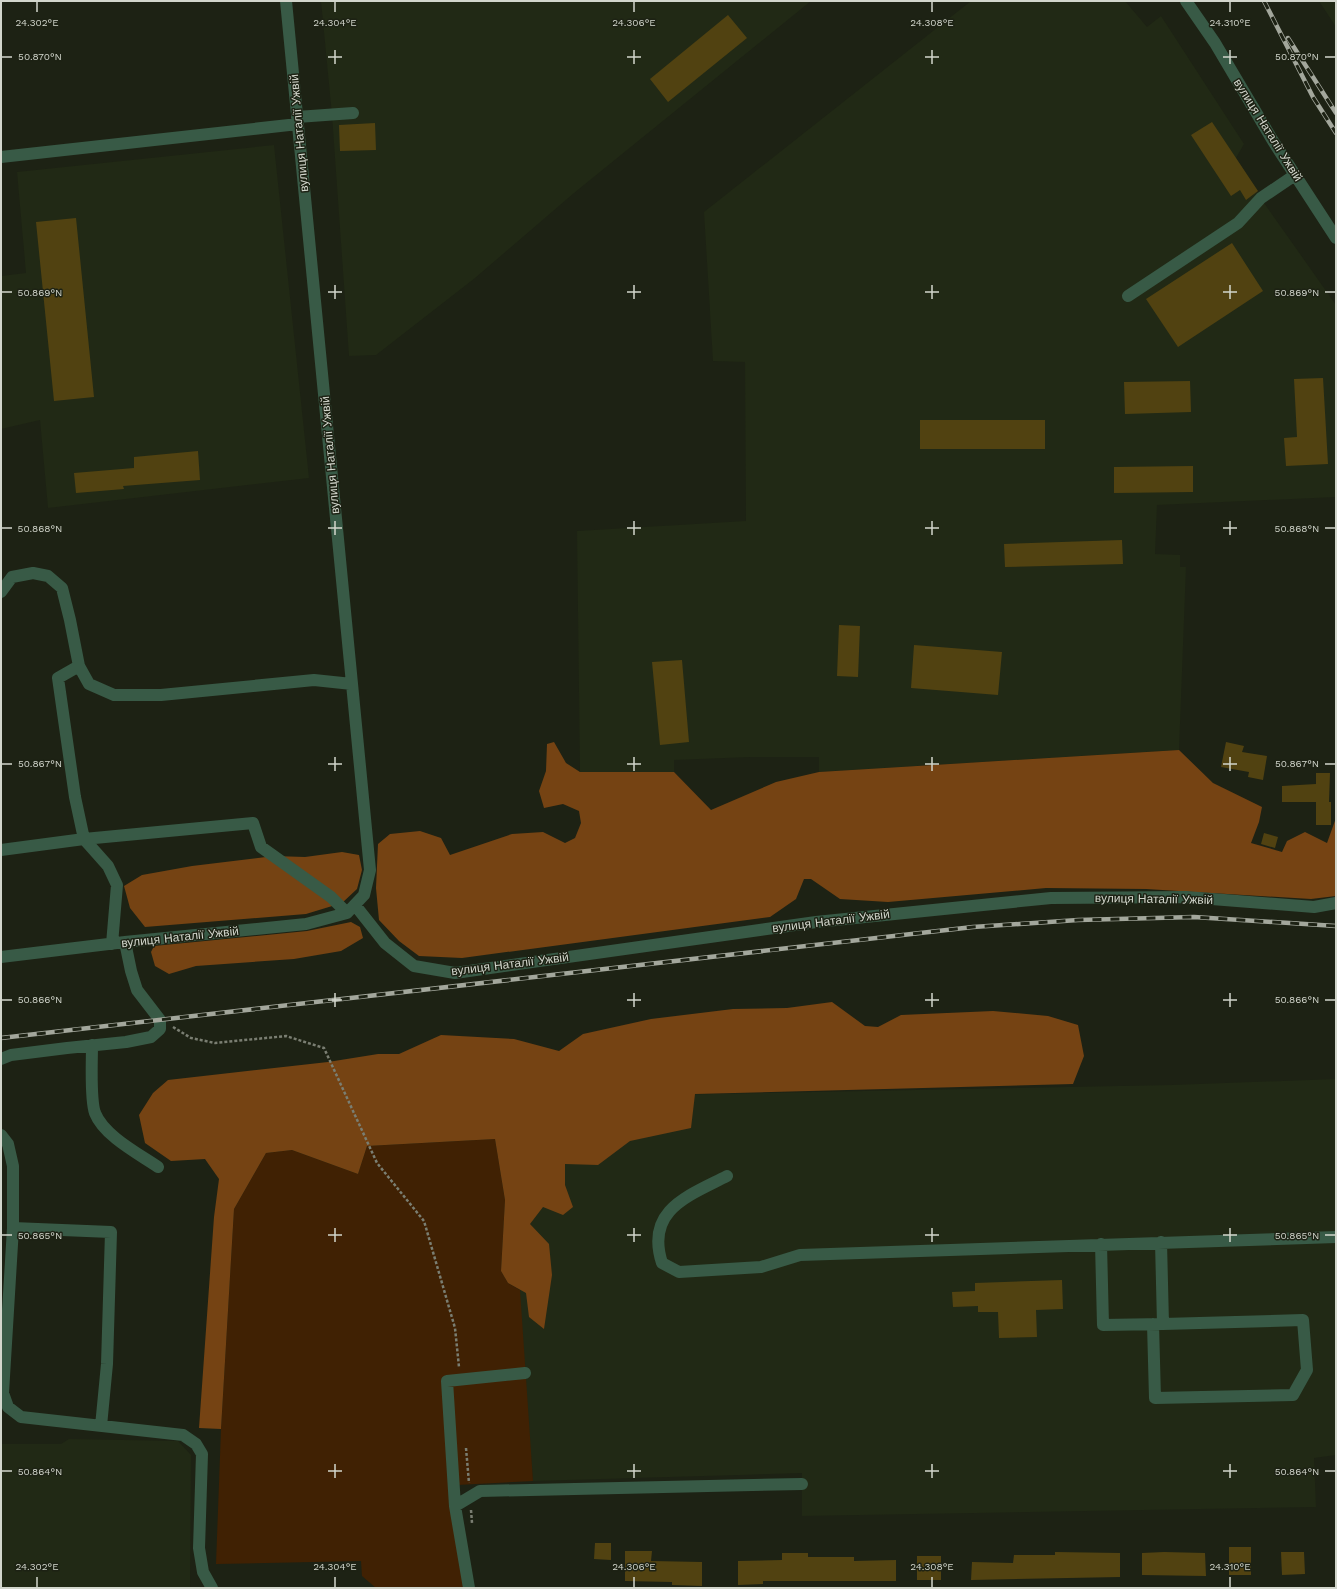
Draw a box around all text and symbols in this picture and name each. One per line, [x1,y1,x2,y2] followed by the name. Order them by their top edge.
[15,17,59,28] text: 24.302°E
[313,17,357,28] text: 24.304°E
[612,17,656,28] text: 24.306°E
[910,17,954,28] text: 24.308°E
[1209,17,1251,28] text: 24.310°E
[18,51,62,62] text: 50.870°N
[1275,51,1319,62] text: 50.870°N
[287,74,311,192] street label: вулиця Наталії Ужвій
[1231,76,1305,184] street label: вулиця Наталії Ужвій
[18,287,62,298] text: 50.869°N
[1275,287,1319,298] text: 50.869°N
[318,396,342,514] street label: вулиця Наталії Ужвій
[18,523,62,534] text: 50.868°N
[1275,523,1319,534] text: 50.868°N
[18,758,62,769] text: 50.867°N
[1275,758,1319,769] text: 50.867°N
[1095,891,1213,907] street label: вулиця Наталії Ужвій
[771,907,891,935] street label: вулиця Наталії Ужвій
[120,924,240,950] street label: вулиця Наталії Ужвій
[450,950,570,978] street label: вулиця Наталії Ужвій
[18,994,62,1005] text: 50.866°N
[1275,994,1319,1005] text: 50.866°N
[18,1230,62,1241] text: 50.865°N
[1275,1230,1319,1241] text: 50.865°N
[18,1466,62,1477] text: 50.864°N
[1275,1466,1319,1477] text: 50.864°N
[15,1561,59,1572] text: 24.302°E
[313,1561,357,1572] text: 24.304°E
[612,1561,656,1572] text: 24.306°E
[910,1561,954,1572] text: 24.308°E
[1209,1561,1251,1572] text: 24.310°E

